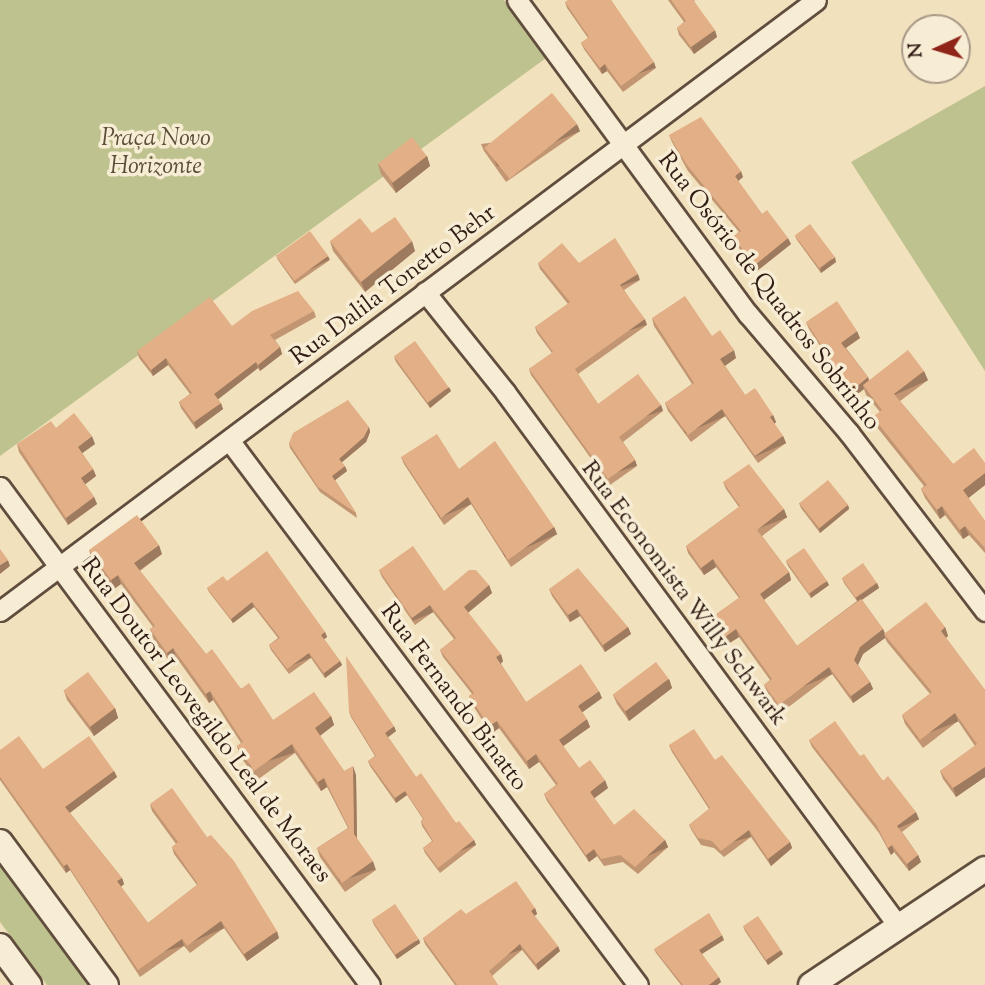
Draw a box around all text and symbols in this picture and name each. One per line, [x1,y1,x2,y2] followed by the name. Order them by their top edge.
[901,14,971,84] north arrow
[903,42,931,59] text: N
[101,126,211,182] park label: Praça Novo Horizonte
[650,147,886,437] street label: Rua Osório de Quadros Sobrinho
[286,199,502,373] street label: Rua Dalila Tonetto Behr
[574,456,792,732] street label: Rua Economista Willy Schwark
[73,553,337,889] street label: Rua Doutor Leovegildo Leal de Moraes
[373,599,533,797] street label: Rua Fernando Binatto

